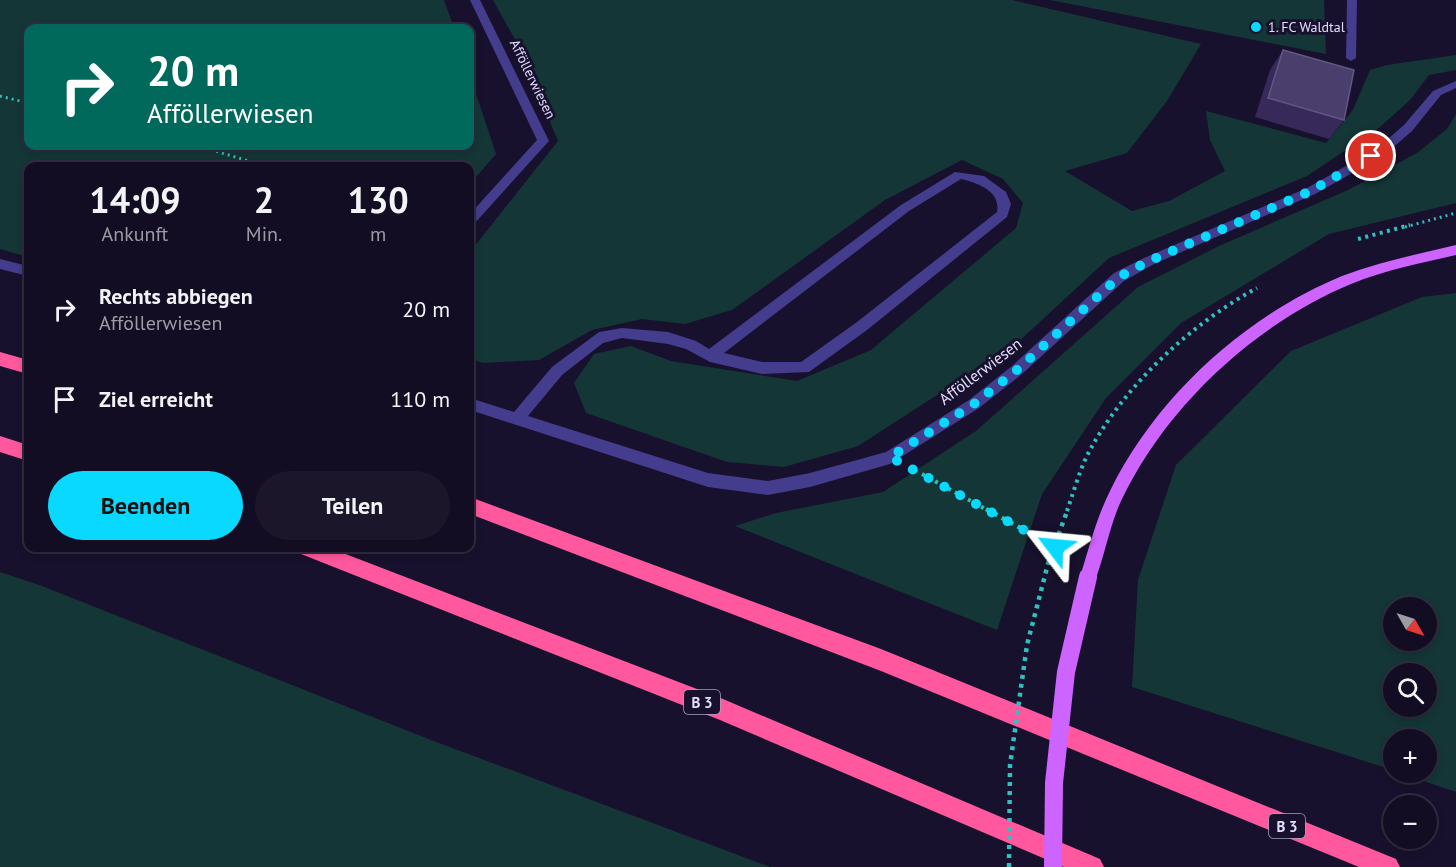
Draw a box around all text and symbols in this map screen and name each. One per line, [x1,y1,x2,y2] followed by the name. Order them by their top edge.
[1268,18,1345,36] place label: 1. FC Waldtal
[1249,20,1263,34] marker: 1. FC Waldtal
[506,36,560,122] street label: Afföllerwiesen
[147,43,239,98] text: 20 m
[48,48,126,126] icon: right
[147,96,314,130] text: Afföllerwiesen
[1345,130,1396,181] pin
[1354,139,1387,172] icon: arrive
[89,176,181,223] text: 14:09
[254,176,274,223] text: 2
[348,176,409,223] text: 130
[102,221,168,247] text: Ankunft
[246,221,282,247] text: Min.
[370,221,386,247] text: m
[99,282,253,310] text: Rechts abbiegen
[48,293,81,326] icon: right
[402,295,450,323] text: 20 m
[99,310,222,336] text: Afföllerwiesen
[935,333,1025,409] street label: Afföllerwiesen
[48,383,81,416] icon: arrive
[99,385,213,413] text: Ziel erreicht
[390,385,450,413] text: 110 m
[48,471,243,540] button: Beenden
[255,471,450,540] button: Teilen
[1023,515,1087,579] position arrow
[1383,597,1437,651] north arrow
[1383,597,1437,849] map controls
[1383,663,1437,717] button: search
[684,690,720,714] road number: B 3
[1383,729,1437,783] button: +
[1383,795,1437,849] button: −
[1269,814,1305,838] road number: B 3

